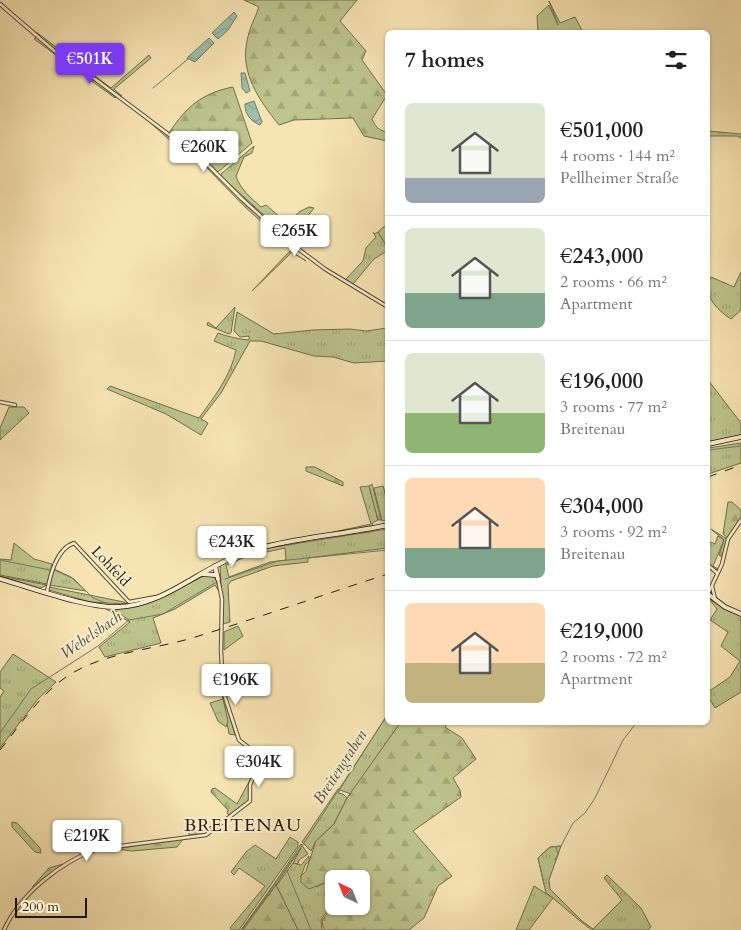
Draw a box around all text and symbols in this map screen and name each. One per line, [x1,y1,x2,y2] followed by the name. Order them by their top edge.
[55,42,125,85] pin: €501K
[405,46,484,75] text: 7 homes
[662,46,690,74] icon: filters
[66,48,114,70] text: €501K
[560,116,643,145] text: €501,000
[445,123,505,183] icon: home
[169,130,239,173] pin: €260K
[180,136,228,158] text: €260K
[560,145,675,167] text: 4 rooms · 144 m²
[560,167,679,189] text: Pellheimer Straße
[260,214,330,257] pin: €265K
[271,220,319,242] text: €265K
[560,242,643,271] text: €243,000
[445,248,505,308] icon: home
[560,271,667,293] text: 2 rooms · 66 m²
[560,293,633,315] text: Apartment
[560,367,643,396] text: €196,000
[445,373,505,433] icon: home
[560,396,667,418] text: 3 rooms · 77 m²
[560,418,626,440] text: Breitenau
[560,492,643,521] text: €304,000
[445,498,505,558] icon: home
[560,521,667,543] text: 3 rooms · 92 m²
[197,526,267,568] pin: €243K
[208,531,256,553] text: €243K
[87,541,135,591] street label: Lohfeld
[560,543,626,565] text: Breitenau
[56,606,126,664] water label: Webelsbach
[560,617,643,646] text: €219,000
[445,623,505,683] icon: home
[560,646,667,668] text: 2 rooms · 72 m²
[201,664,271,706] pin: €196K
[560,668,633,690] text: Apartment
[212,669,260,691] text: €196K
[308,726,372,808] water label: Breitengraben
[224,746,294,788] pin: €304K
[235,751,283,773] text: €304K
[184,813,302,838] district label: BREITENAU
[52,820,122,862] pin: €219K
[63,825,111,847] text: €219K
[325,870,370,915] north arrow
[325,870,370,915] map controls
[15,895,88,918] scale bar
[22,897,59,916] text: 200 m

